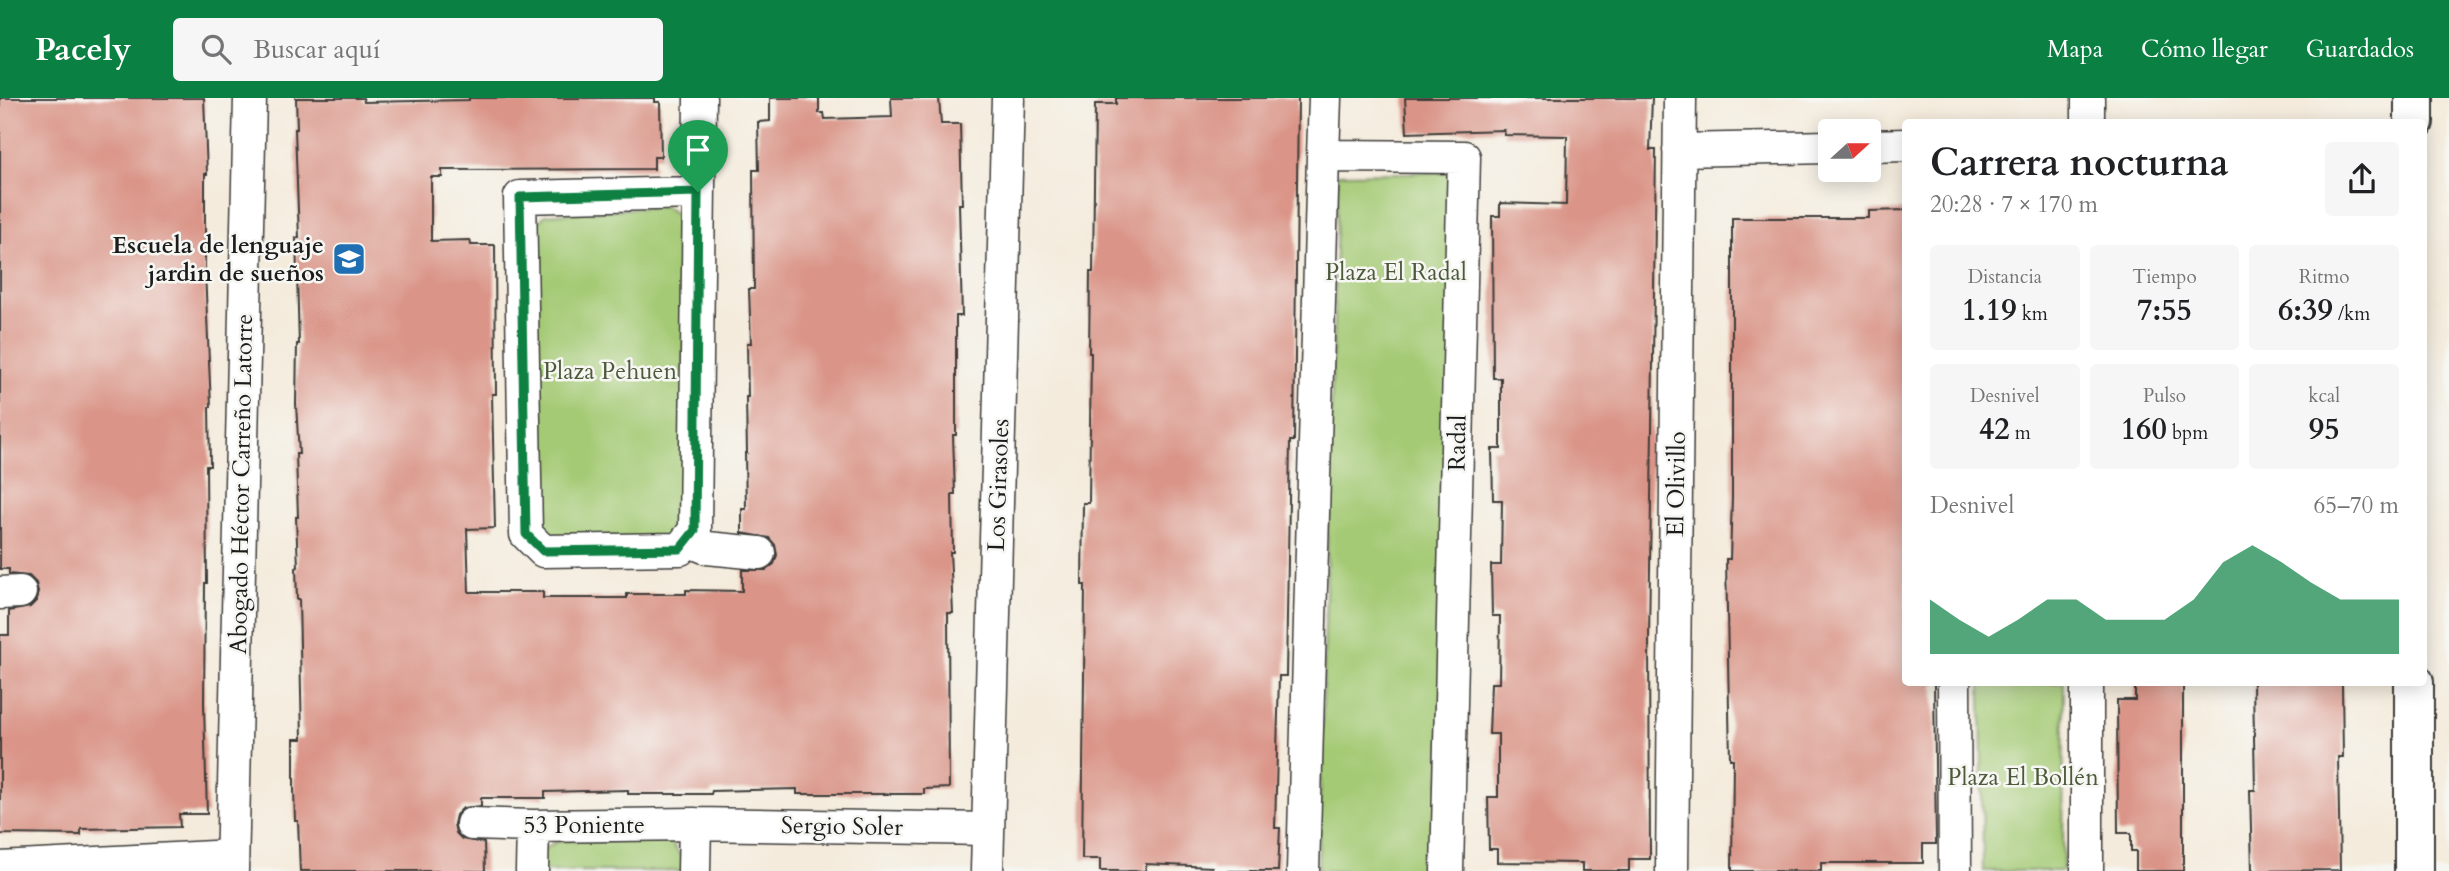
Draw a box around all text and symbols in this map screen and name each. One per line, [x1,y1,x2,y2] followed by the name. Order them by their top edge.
[173,18,663,81] search box
[35,27,131,72] text: Pacely
[197,30,235,68] icon: search
[253,32,380,67] text: Buscar aquí
[2047,33,2103,66] text: Mapa
[2141,33,2268,66] text: Cómo llegar
[2306,33,2414,66] text: Guardados
[1818,119,1881,182] north arrow
[1818,119,1881,182] map controls
[668,120,728,192] pin
[679,131,717,169] icon: arrive
[1930,137,2229,189] text: Carrera nocturna
[2325,142,2399,216] button: share
[1930,189,2098,220] text: 20:28 · 7 × 170 m
[112,229,324,290] place label: Escuela de lenguaje jardin de sueños
[330,240,368,278] school or university icon: Escuela de lenguaje jardin de sueños
[1325,256,1467,289] park label: Plaza El Radal
[1968,264,2042,290] text: Distancia
[2132,264,2197,290] text: Tiempo
[2299,264,2350,290] text: Ritmo
[1962,290,2017,331] text: 1.19
[2137,290,2192,331] text: 7:55
[2278,290,2333,331] text: 6:39
[2017,301,2048,327] text: km
[2333,301,2370,327] text: /km
[222,313,261,655] street label: Abogado Héctor Carreño Latorre
[543,355,677,388] park label: Plaza Pehuen
[1970,383,2040,409] text: Desnivel
[2143,383,2186,409] text: Pulso
[2308,383,2340,409] text: kcal
[1979,409,2010,450] text: 42
[2121,409,2167,450] text: 160
[2309,409,2340,450] text: 95
[1441,415,1474,471] street label: Radal
[980,418,1017,552] street label: Los Girasoles
[2010,420,2031,446] text: m
[2167,420,2208,446] text: bpm
[1659,431,1694,537] street label: El Olivillo
[1930,490,2014,521] text: Desnivel
[2314,490,2399,521] text: 65–70 m
[1947,761,2099,794] park label: Plaza El Bollén
[523,809,645,842] street label: 53 Poniente
[781,809,904,844] street label: Sergio Soler

